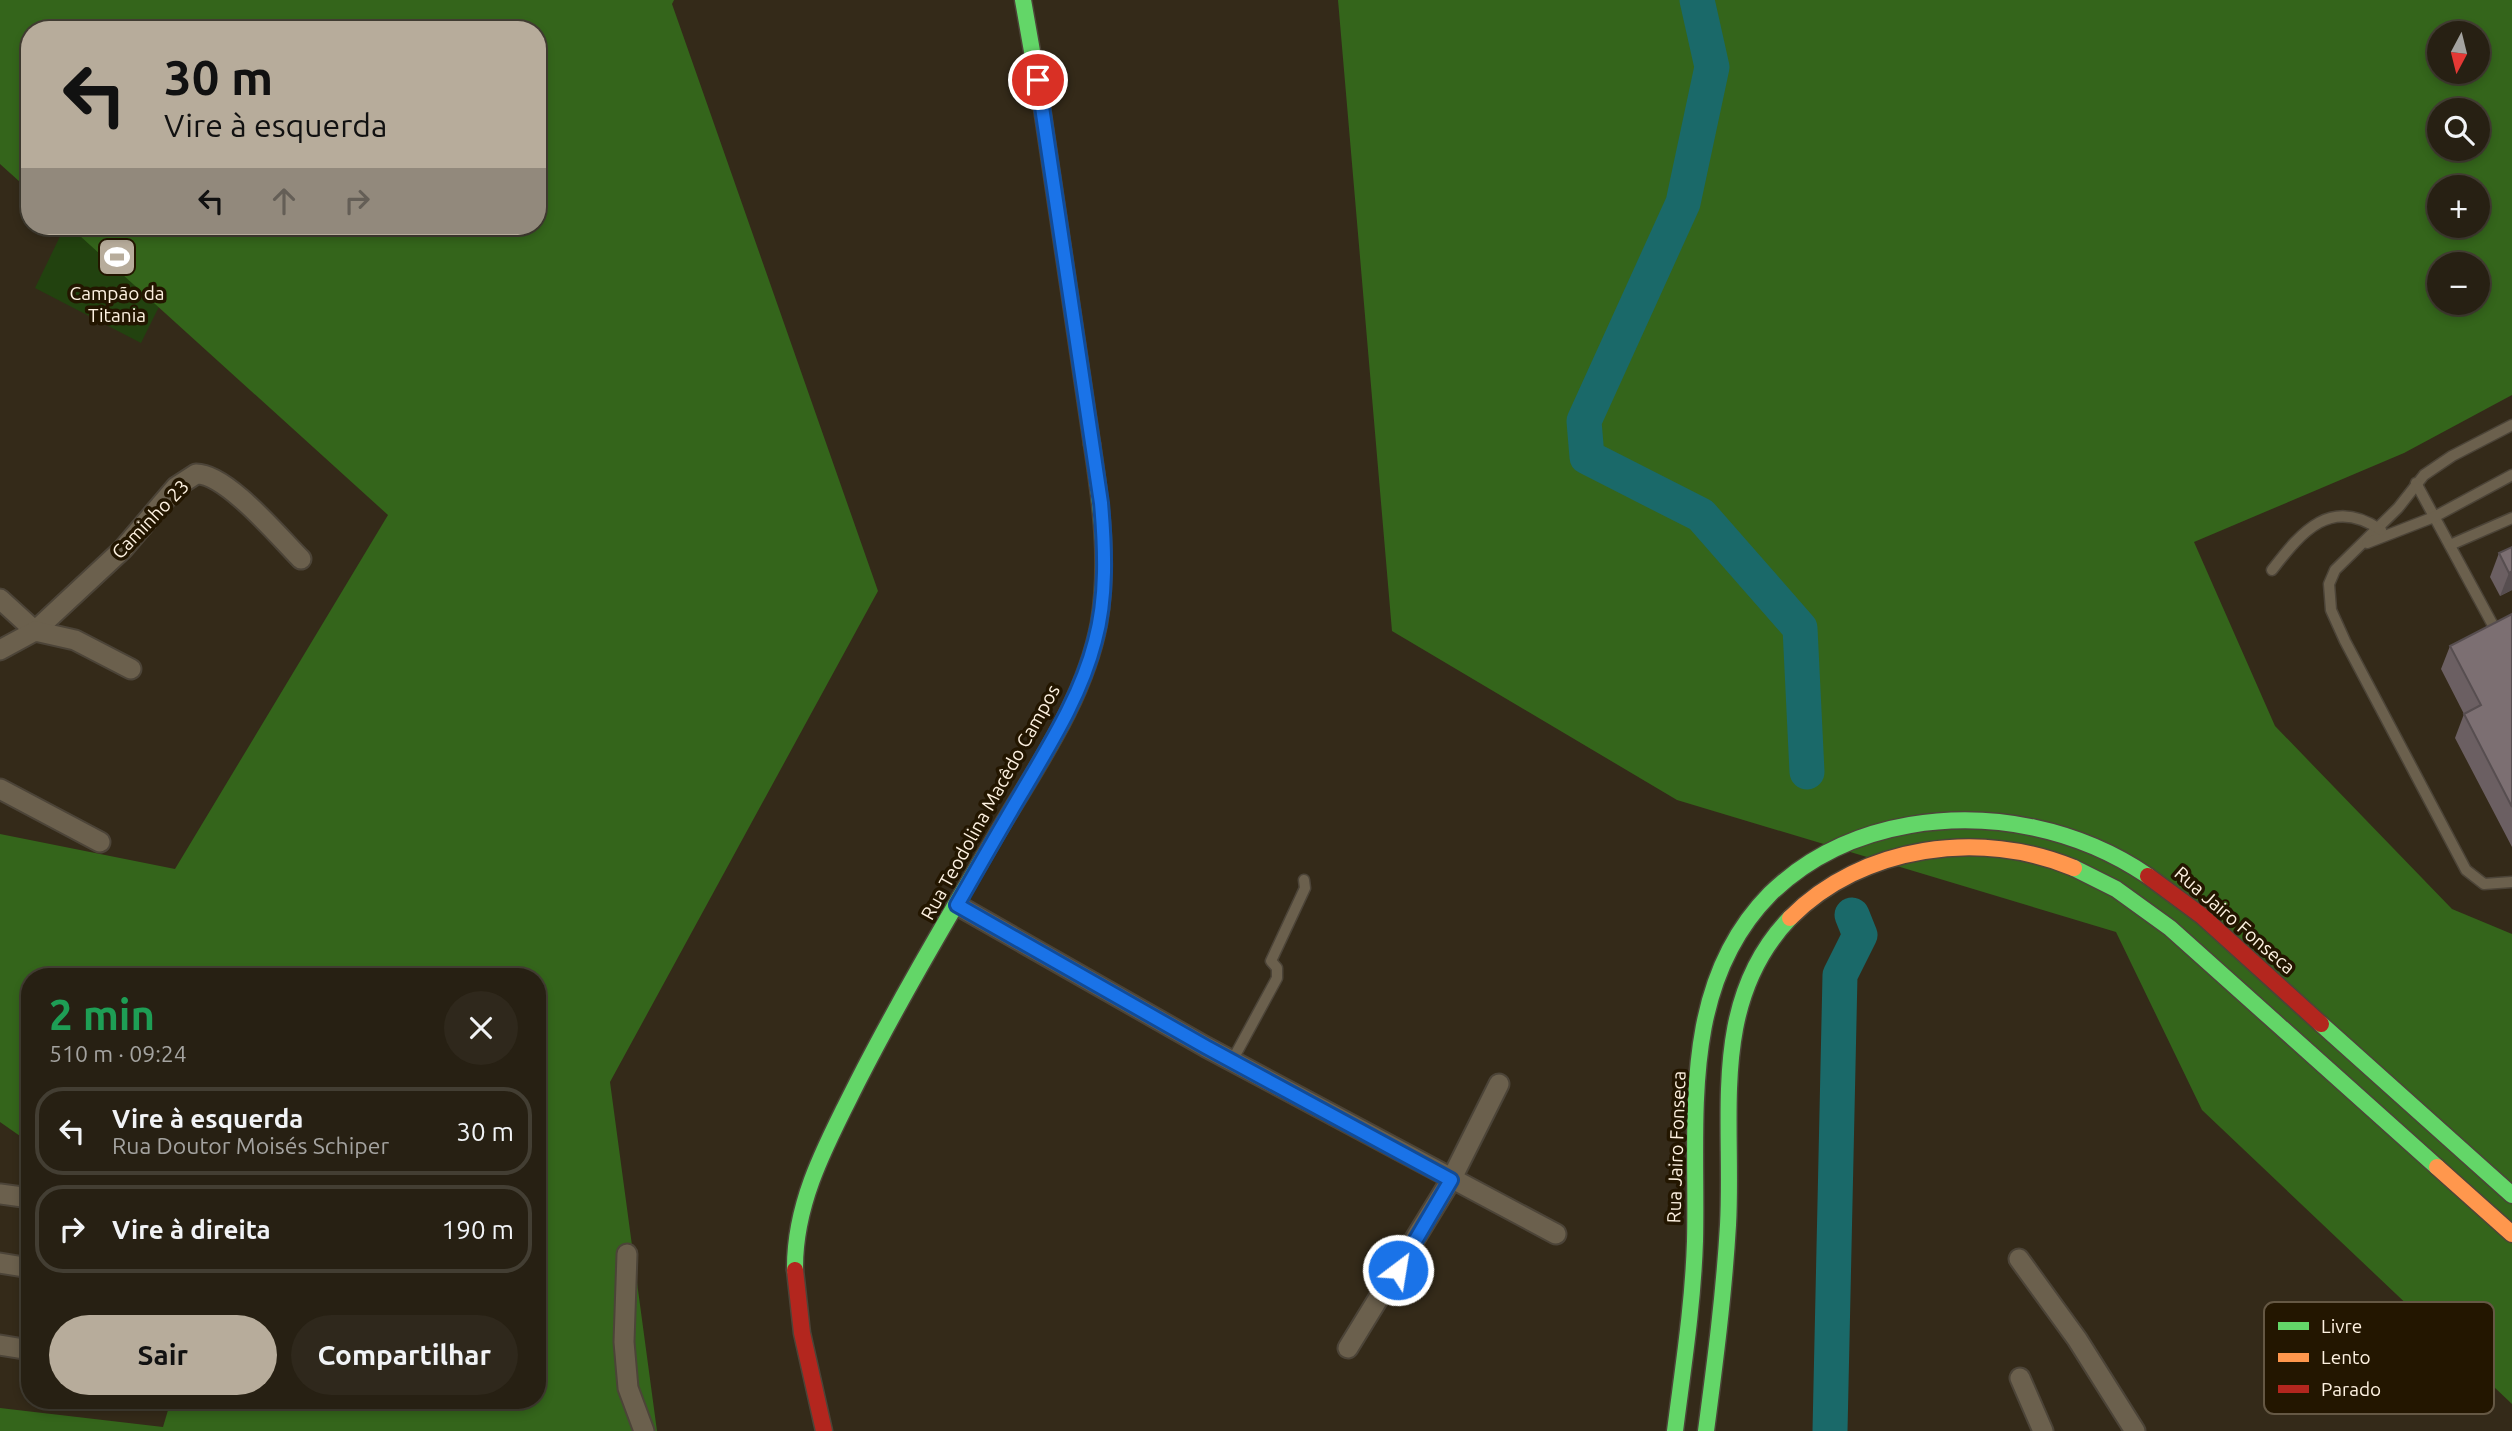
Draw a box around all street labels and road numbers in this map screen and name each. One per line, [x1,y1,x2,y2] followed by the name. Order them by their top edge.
[107,475,193,563] street label: Caminho 23
[916,681,1064,923] street label: Rua Teodolina Macêdo Campos
[2170,862,2300,978] street label: Rua Jairo Fonseca
[1662,1070,1690,1224] street label: Rua Jairo Fonseca

